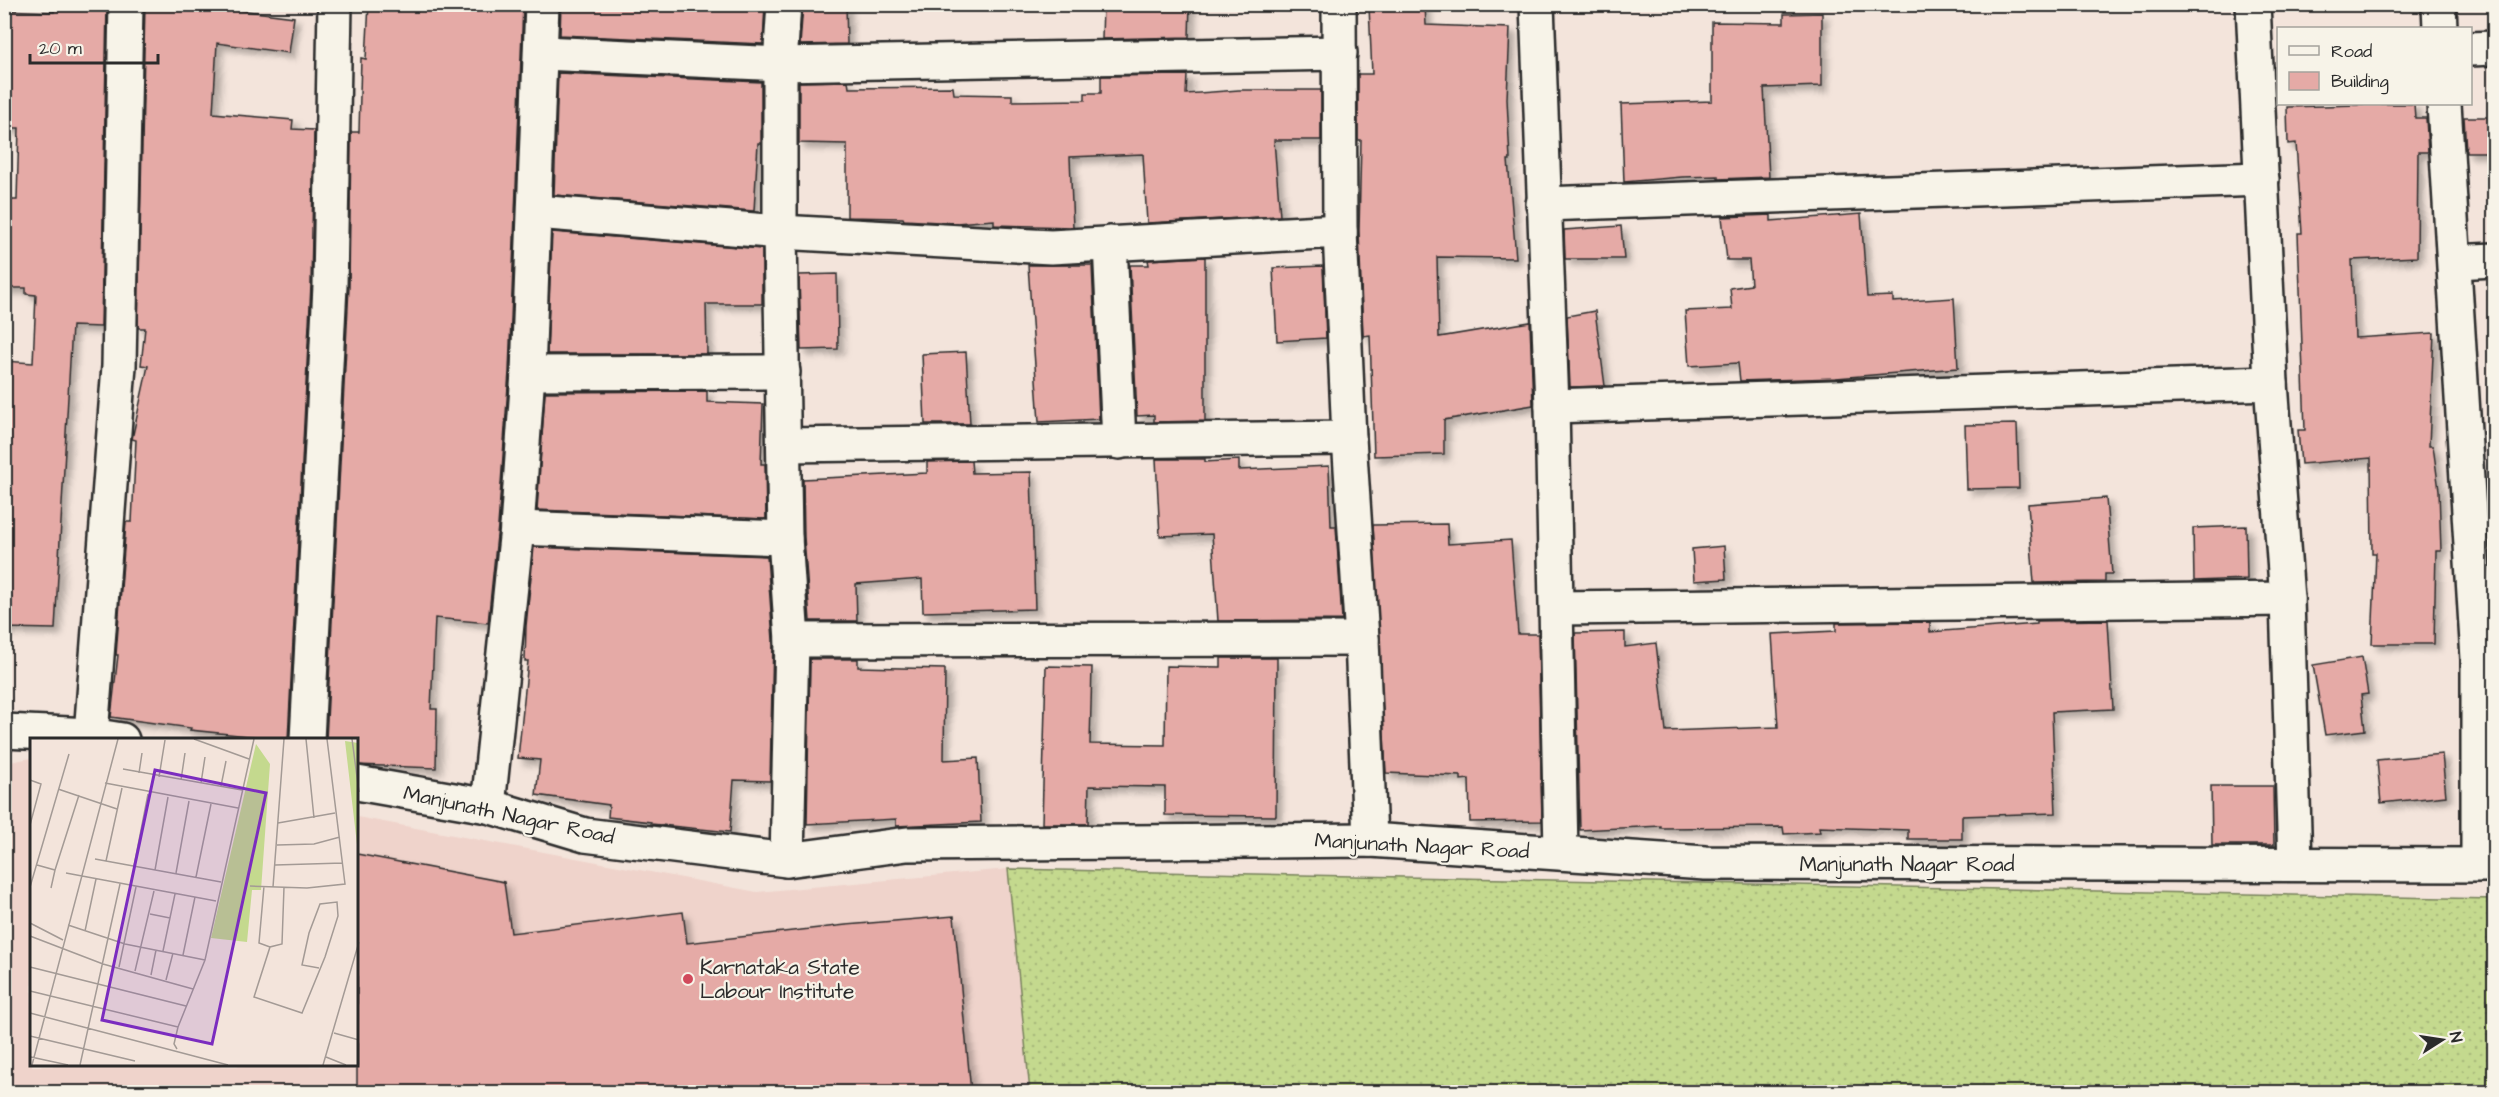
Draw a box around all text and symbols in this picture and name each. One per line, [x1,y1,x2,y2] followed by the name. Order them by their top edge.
[30,27,158,65] scale bar
[2277,27,2472,105] legend
[39,36,82,61] text: 20 m
[2331,39,2372,64] text: Road
[2331,69,2389,95] text: Building
[30,738,358,1067] inset map
[400,778,617,854] street label: Manjunath Nagar Road
[1314,826,1530,868] street label: Manjunath Nagar Road
[1799,850,2015,881] street label: Manjunath Nagar Road
[700,953,860,1006] place label: Karnataka State Labour Institute
[681,972,695,986] marker: Karnataka State Labour Institute
[2412,1010,2472,1070] north arrow
[2444,1030,2467,1044] text: N

